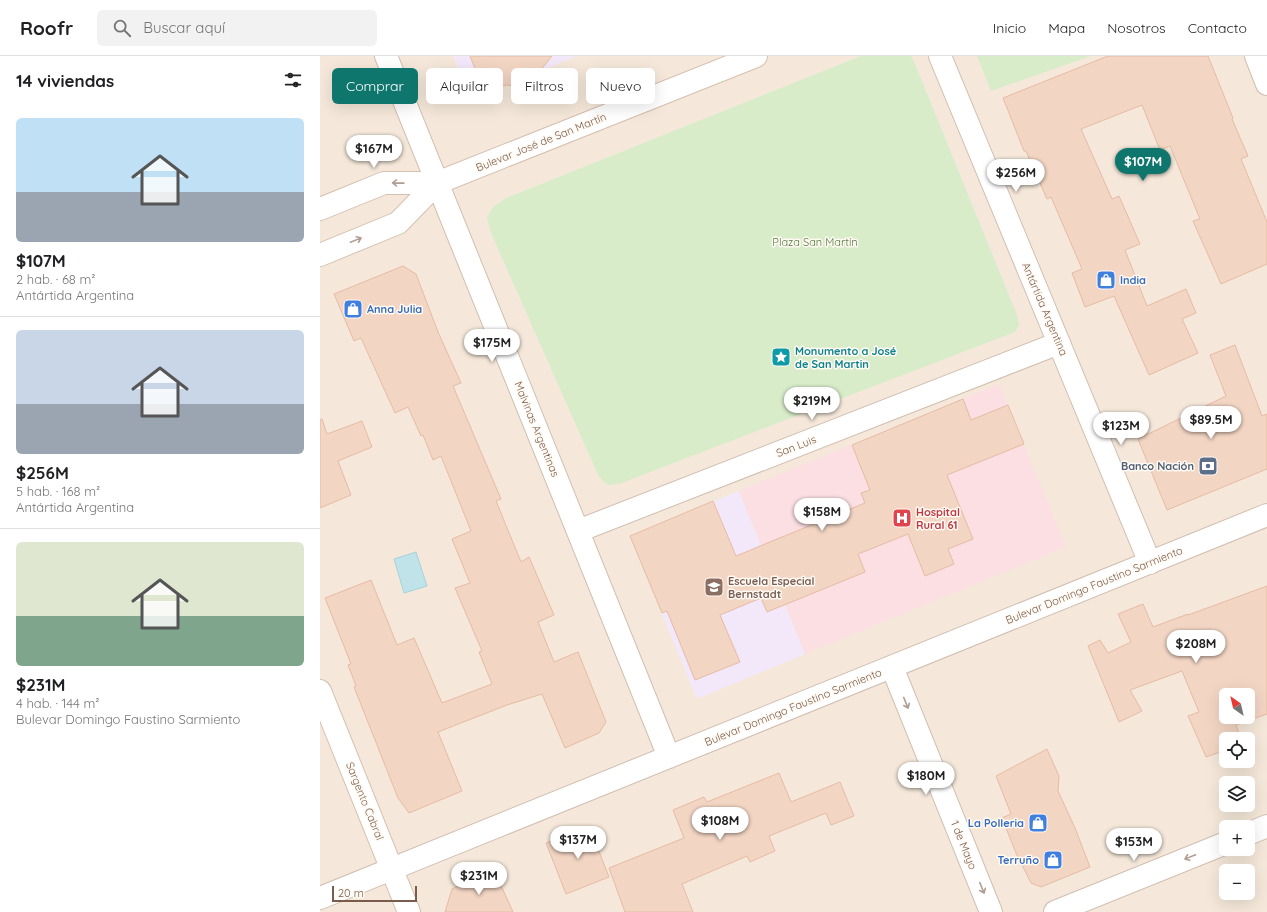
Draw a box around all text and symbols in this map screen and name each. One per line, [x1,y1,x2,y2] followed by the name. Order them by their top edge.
[97,10,377,46] search box
[20,16,73,40] text: Roofr
[111,17,133,39] icon: search
[143,18,225,37] text: Buscar aquí
[993,19,1026,37] text: Inicio
[1048,19,1085,37] text: Mapa
[1107,19,1166,37] text: Nosotros
[1188,19,1247,37] text: Contacto
[332,68,418,104] chip: Comprar
[426,68,503,104] chip: Alquilar
[511,68,578,104] chip: Filtros
[586,68,655,104] chip: Nuevo
[282,69,304,91] icon: filters
[16,70,114,91] text: 14 viviendas
[474,109,608,175] street label: Bulevar José de San Martín
[346,135,402,169] pin: $167M
[355,140,393,156] text: $167M
[124,144,196,216] icon: home
[1115,148,1171,182] pin: $107M
[1124,153,1162,169] text: $107M
[988,159,1044,193] pin: $256M
[996,164,1036,180] text: $256M
[392,179,405,187] one-way arrow
[772,235,858,249] park label: Plaza San Martín
[350,236,362,243] one-way arrow
[16,250,66,271] text: $107M
[1019,260,1071,358] street label: Antártida Argentina
[1095,269,1117,291] shop icon: India
[16,271,95,287] text: 2 hab. · 68 m²
[1120,273,1146,287] place label: India
[16,287,134,303] text: Antártida Argentina
[342,298,364,320] shop icon: Anna Julia
[367,302,422,316] place label: Anna Julia
[464,329,520,363] pin: $175M
[473,334,511,350] text: $175M
[795,344,897,371] place label: Monumento a José de San Martin
[770,346,792,368] place icon: Monumento a José de San Martin
[124,356,196,428] icon: home
[511,379,563,479] street label: Malvinas Argentinas
[784,387,840,421] pin: $219M
[793,392,831,408] text: $219M
[1178,406,1244,440] pin: $89.5M
[1189,411,1233,427] text: $89.5M
[1093,412,1149,446] pin: $123M
[1102,417,1140,433] text: $123M
[774,432,818,460] street label: San Luis
[1197,455,1219,477] bank icon: Banco Nación
[1121,459,1194,473] place label: Banco Nación
[16,462,69,483] text: $256M
[16,483,100,499] text: 5 hab. · 168 m²
[794,498,850,532] pin: $158M
[16,499,134,515] text: Antártida Argentina
[803,503,841,519] text: $158M
[916,505,960,532] place label: Hospital Rural 61
[891,507,913,529] hospital icon: Hospital Rural 61
[1003,543,1185,627] street label: Bulevar Domingo Faustino Sarmiento
[124,568,196,640] icon: home
[728,574,814,601] place label: Escuela Especial Bernstadt
[703,576,725,598] school or university icon: Escuela Especial Bernstadt
[1168,630,1224,664] pin: $208M
[1176,635,1216,651] text: $208M
[702,665,884,749] street label: Bulevar Domingo Faustino Sarmiento
[16,674,66,695] text: $231M
[1219,688,1255,724] north arrow
[1219,688,1255,900] map controls
[16,695,99,711] text: 4 hab. · 144 m²
[903,697,911,709] one-way arrow
[16,711,240,727] text: Bulevar Domingo Faustino Sarmiento
[1219,732,1255,768] button: locate
[343,760,387,842] street label: Sargento Cabral
[898,762,954,796] pin: $180M
[907,767,945,783] text: $180M
[1219,776,1255,812] button: layers
[692,807,748,841] pin: $108M
[701,812,739,828] text: $108M
[1027,812,1049,834] shop icon: La Polleria
[968,816,1024,830] place label: La Polleria
[948,818,980,872] street label: 1 de Mayo
[1219,820,1255,856] button: +
[550,826,606,860] pin: $137M
[1106,828,1162,862] pin: $153M
[559,831,597,847] text: $137M
[1115,833,1153,849] text: $153M
[1042,849,1064,871] shop icon: Terruño
[998,853,1039,867] place label: Terruño
[1184,854,1196,862] one-way arrow
[451,862,507,896] pin: $231M
[1219,864,1255,900] button: −
[460,867,498,883] text: $231M
[978,882,986,894] one-way arrow
[332,884,417,903] scale bar
[338,886,364,900] text: 20 m

